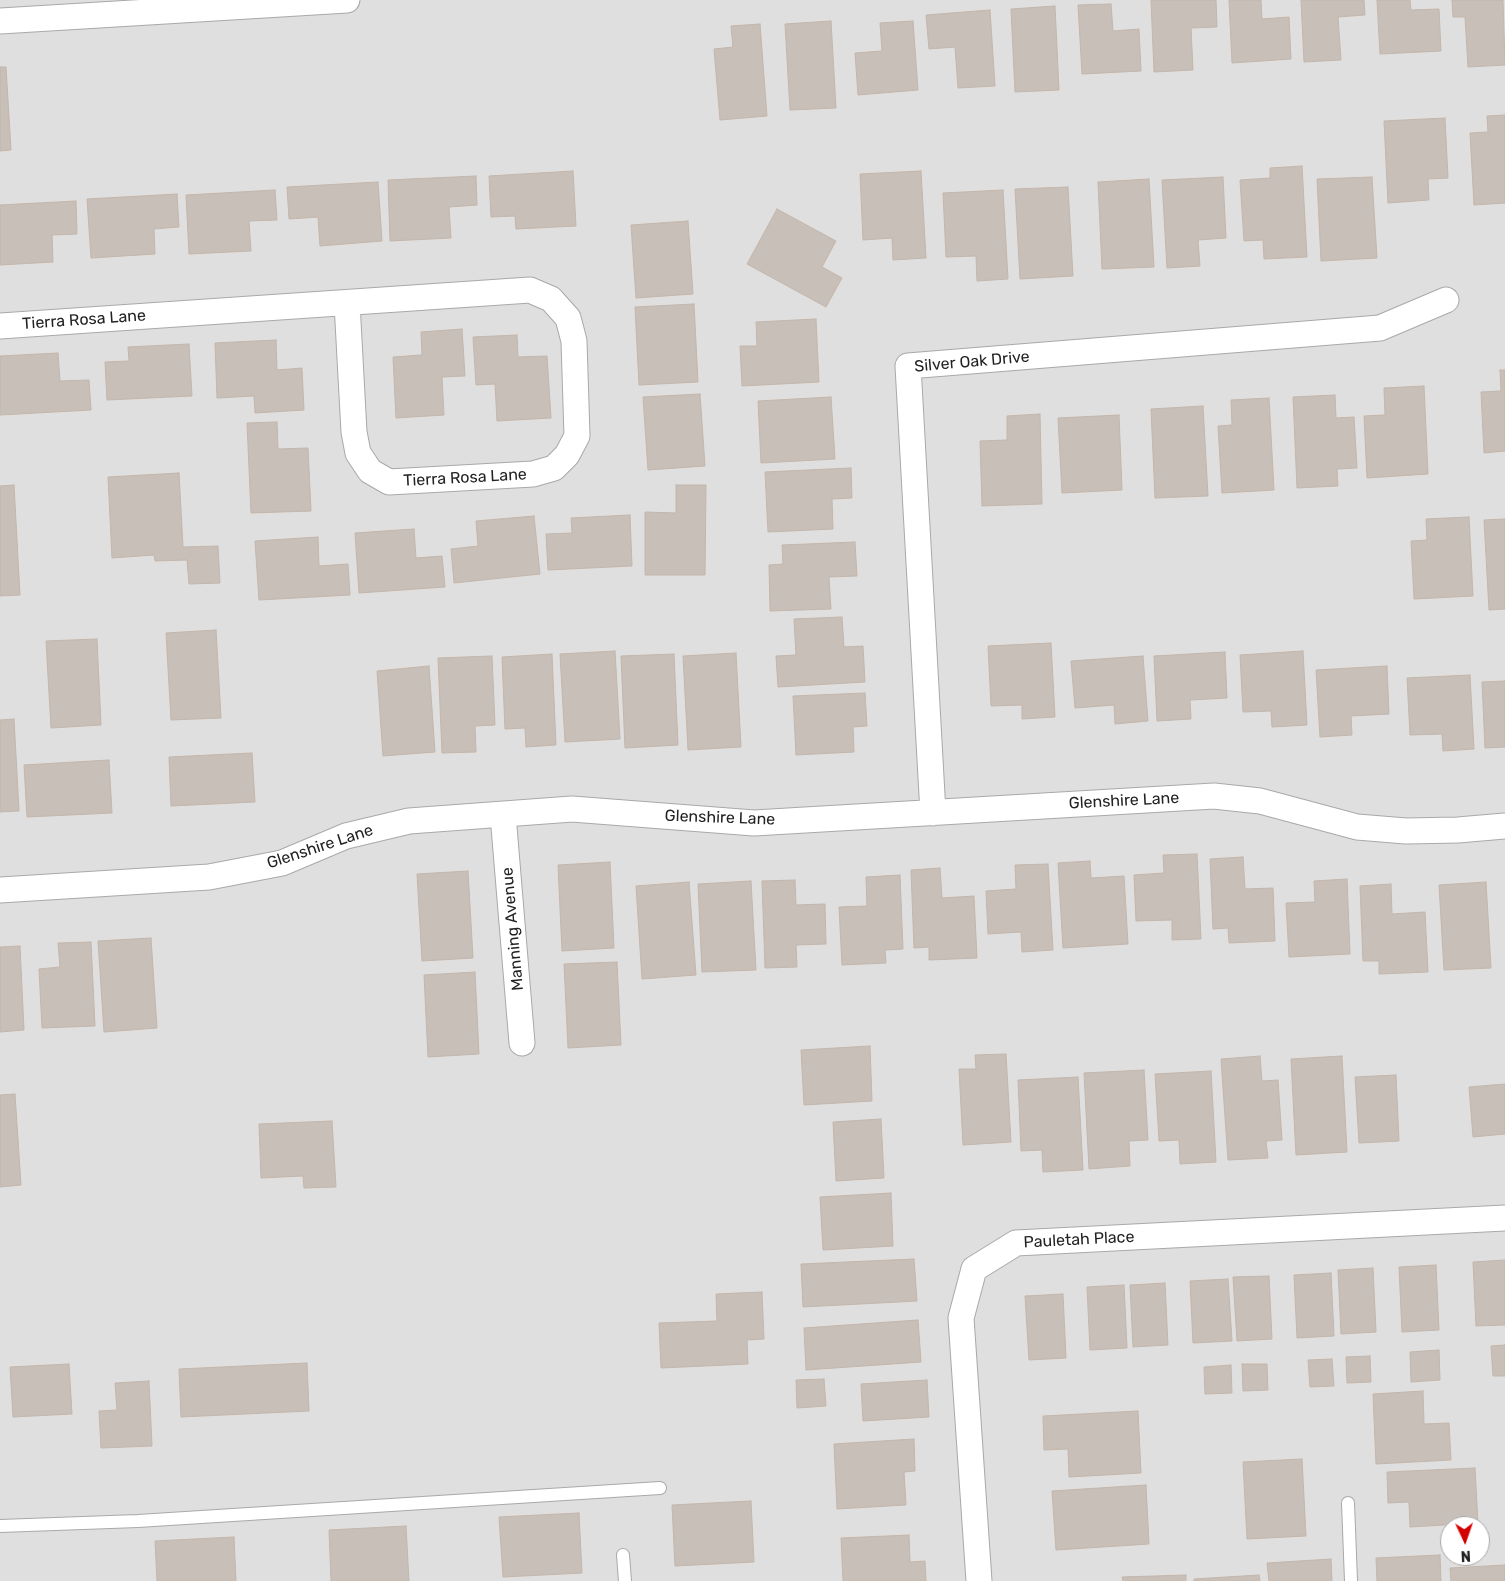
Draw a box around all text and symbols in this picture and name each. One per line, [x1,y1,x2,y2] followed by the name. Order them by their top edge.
[22,306,146,334] street label: Tierra Rosa Lane
[914,347,1030,377] street label: Silver Oak Drive
[403,465,527,491] street label: Tierra Rosa Lane
[1068,789,1180,813] street label: Glenshire Lane
[664,806,776,830] street label: Glenshire Lane
[264,821,376,873] street label: Glenshire Lane
[498,866,528,992] street label: Manning Avenue
[1023,1228,1135,1252] street label: Pauletah Place
[1440,1516,1490,1566] north arrow
[1460,1547,1471,1564] text: N

